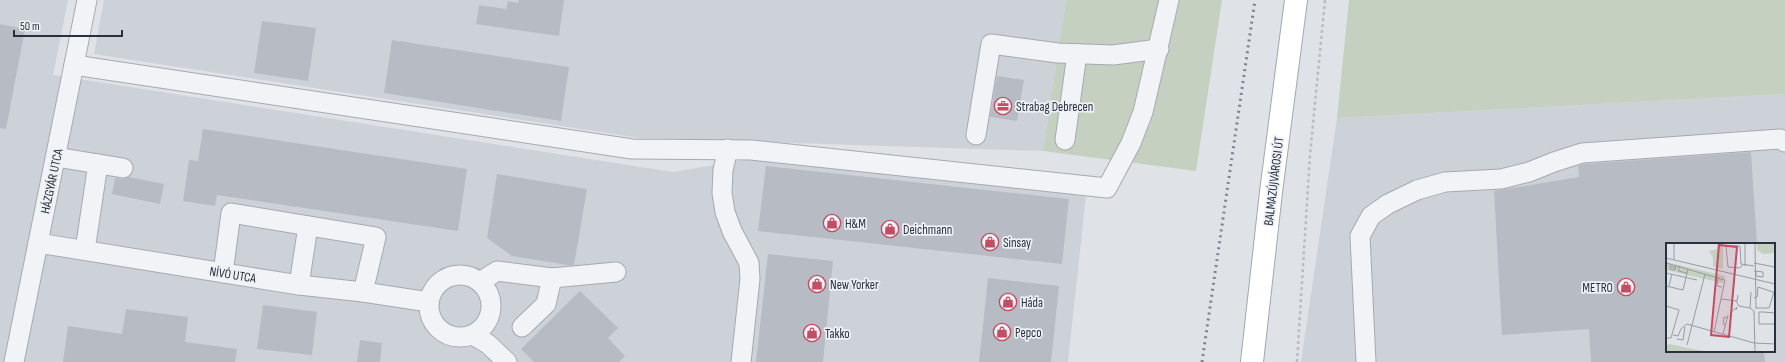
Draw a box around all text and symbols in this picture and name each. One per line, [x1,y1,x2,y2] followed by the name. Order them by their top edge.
[14,12,122,38] scale bar
[20,19,40,34] text: 50 m
[993,96,1013,116] office icon: Strabag Debrecen
[1016,99,1093,115] place label: Strabag Debrecen
[1261,136,1287,226] street label: BALMAZÚJVÁROSI ÚT
[37,147,67,215] street label: HÁZGYÁR UTCA
[822,213,842,233] shop icon: H&M
[845,216,866,232] place label: H&M
[880,219,900,239] shop icon: Deichmann
[903,222,952,238] place label: Deichmann
[980,232,1000,252] shop icon: Sinsay
[1003,235,1031,251] place label: Sinsay
[1666,243,1775,352] inset map
[208,263,258,287] street label: NÍVÓ UTCA
[807,274,827,294] shop icon: New Yorker
[830,277,879,293] place label: New Yorker
[1616,277,1636,297] shop icon: METRO
[1582,280,1613,296] place label: METRO
[998,292,1018,312] shop icon: Háda
[1021,295,1043,311] place label: Háda
[992,322,1012,342] shop icon: Pepco
[802,323,822,343] shop icon: Takko
[1015,325,1042,341] place label: Pepco
[825,326,850,342] place label: Takko

